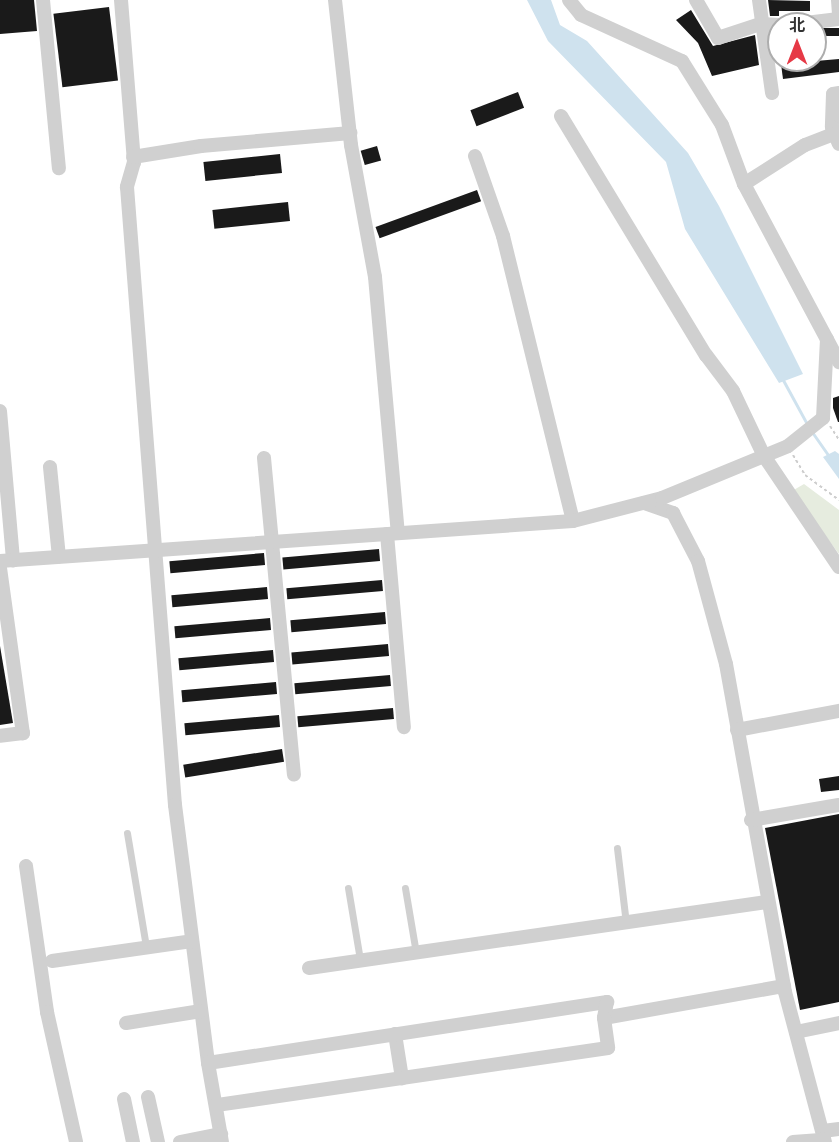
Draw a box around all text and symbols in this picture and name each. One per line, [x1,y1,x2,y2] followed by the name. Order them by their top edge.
[767,12,827,72] north arrow
[789,15,805,36] text: 北

